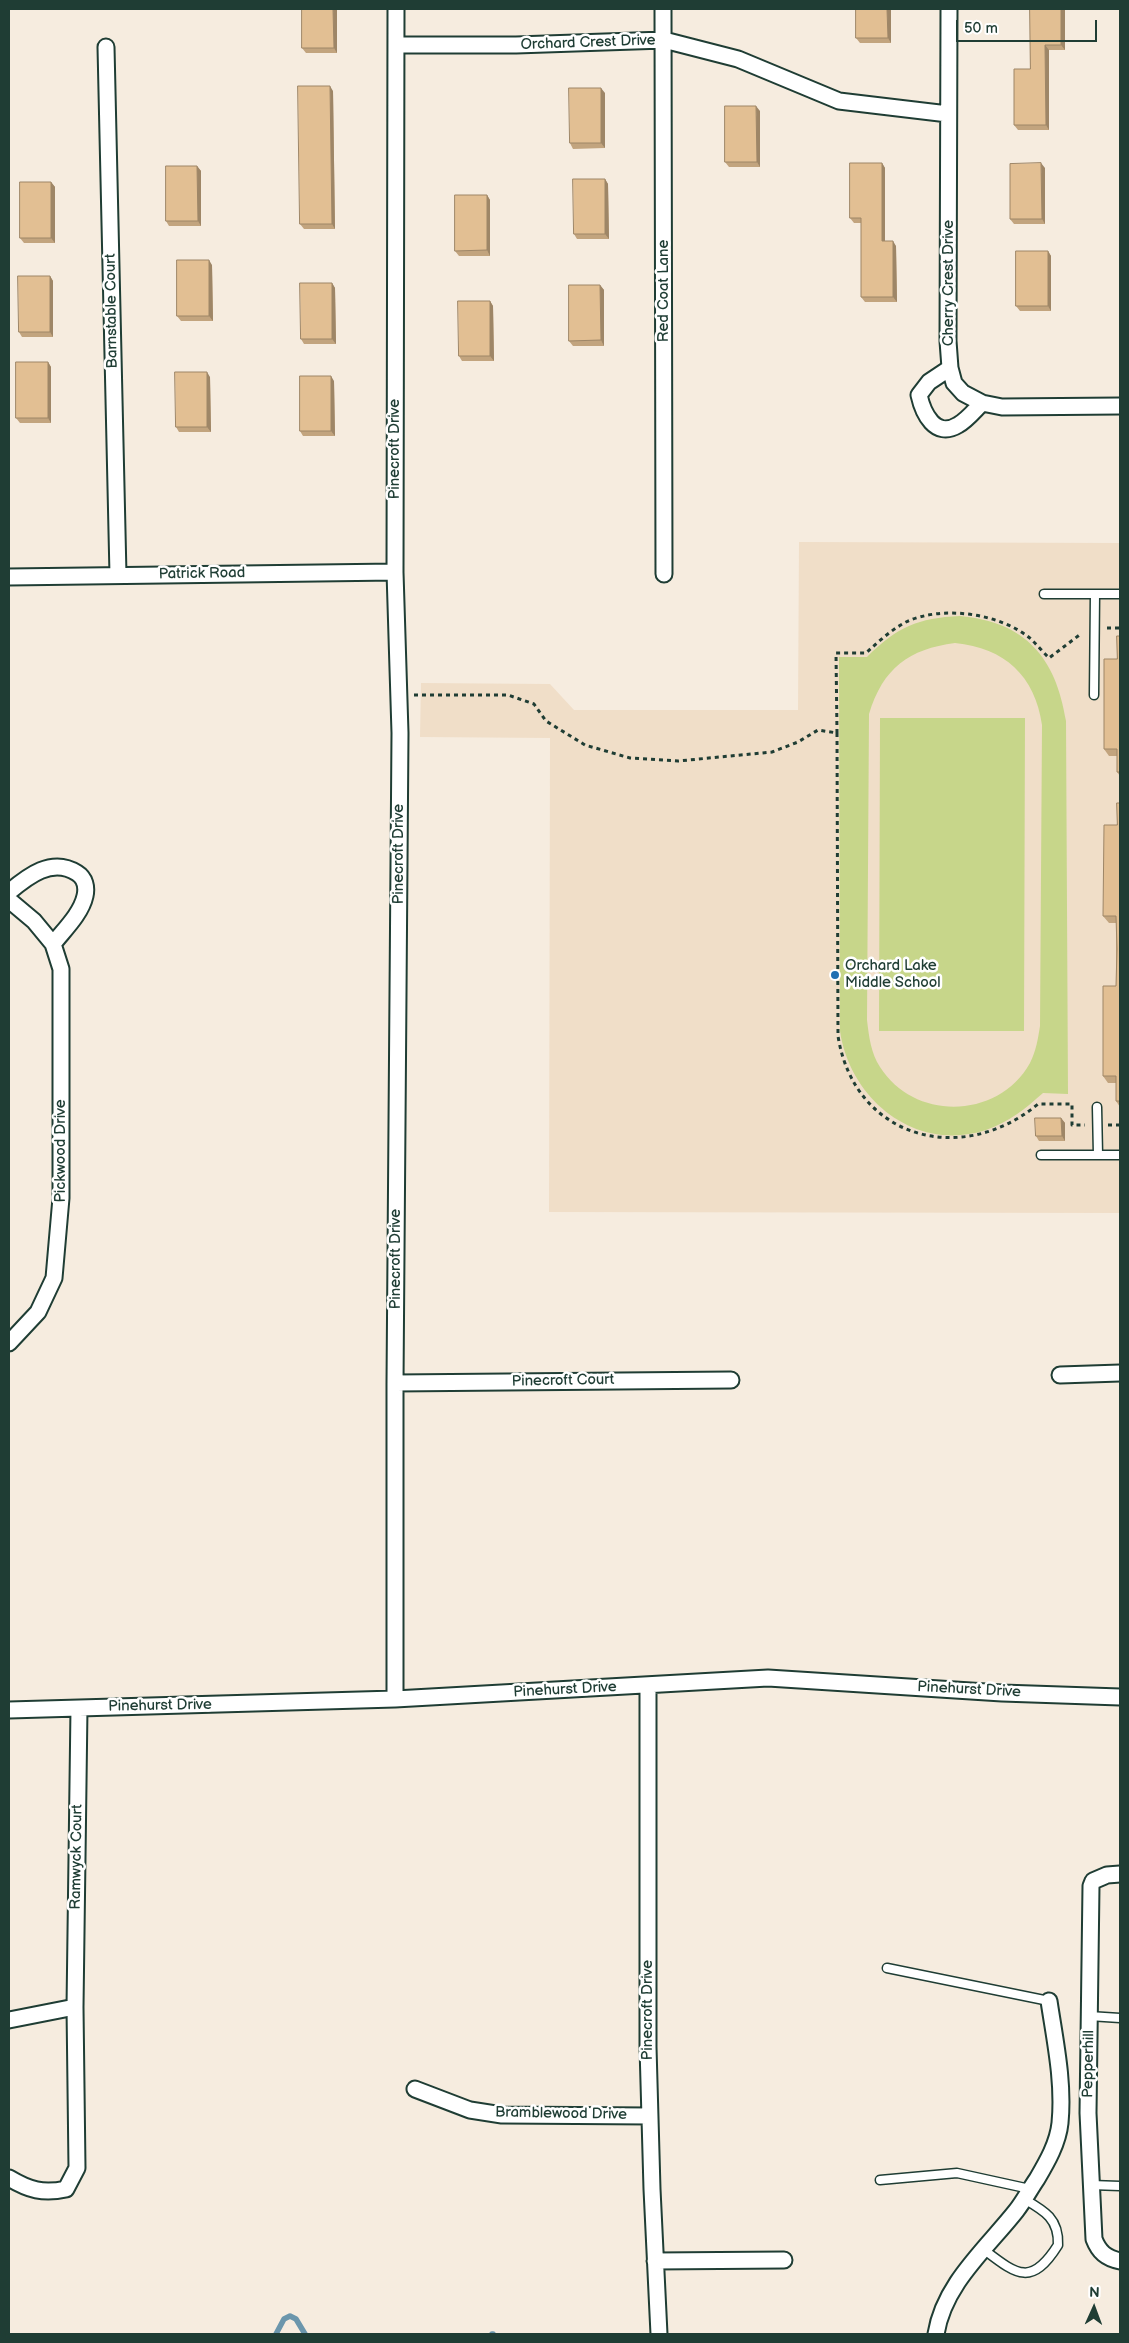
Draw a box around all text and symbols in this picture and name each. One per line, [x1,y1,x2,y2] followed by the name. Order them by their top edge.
[959,10,1100,42] scale bar
[964,19,998,38] text: 50 m
[520,32,656,54] street label: Orchard Crest Drive
[940,220,958,346] street label: Cherry Crest Drive
[655,240,673,342] street label: Red Coat Lane
[102,253,122,369] street label: Barnstable Court
[386,399,404,499] street label: Pinecroft Drive
[159,564,245,584] street label: Patrick Road
[390,804,408,904] street label: Pinecroft Drive
[845,957,941,992] place label: Orchard Lake Middle School
[829,969,841,981] marker: Orchard Lake Middle School
[52,1099,70,1203] street label: Pickwood Drive
[387,1209,405,1309] street label: Pinecroft Drive
[511,1371,615,1391] street label: Pinecroft Court
[513,1678,617,1702] street label: Pinehurst Drive
[917,1678,1021,1702] street label: Pinehurst Drive
[108,1696,212,1716] street label: Pinehurst Drive
[67,1804,87,1910] street label: Ramwyck Court
[639,1960,657,2060] street label: Pinecroft Drive
[1079,2030,1099,2098] street label: Pepperhill
[495,2104,627,2124] street label: Bramblewood Drive
[1069,2283,1119,2333] north arrow
[1089,2284,1100,2301] text: N

